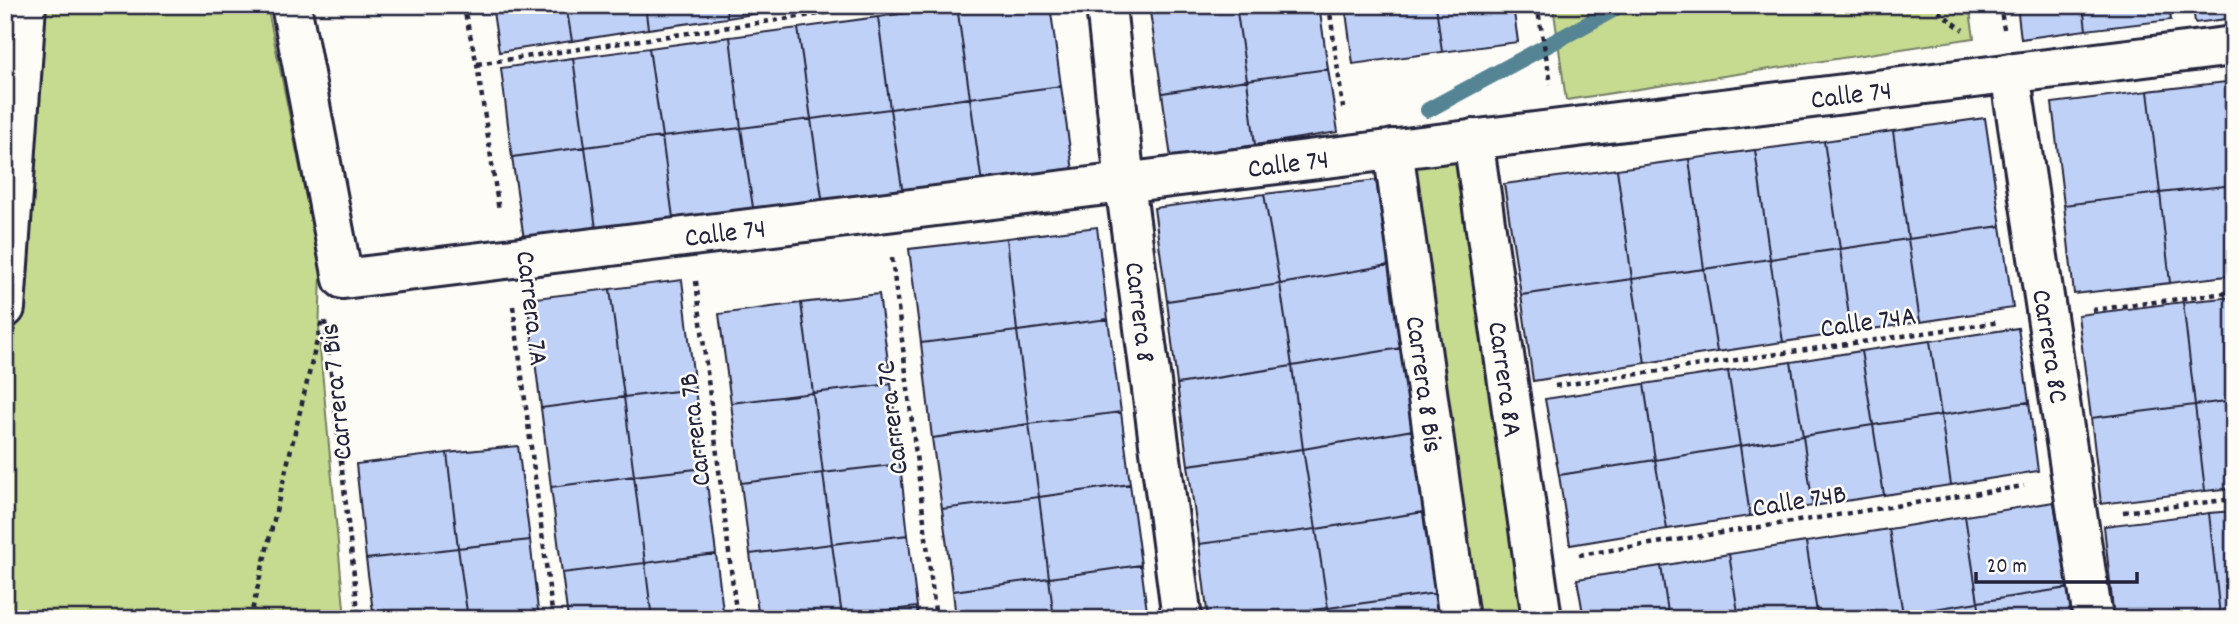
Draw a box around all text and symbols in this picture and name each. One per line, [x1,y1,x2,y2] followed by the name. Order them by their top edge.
[1809,73,1894,123] street label: Calle 74
[1246,142,1331,192] street label: Calle 74
[683,211,768,261] street label: Calle 74
[502,249,556,369] street label: Carrera 7A
[1111,260,1163,365] street label: Carrera 8
[2018,287,2076,407] street label: Carrera 8C
[1818,298,1919,351] street label: Calle 74A
[1392,314,1450,456] street label: Carrera 8 Bis
[1474,319,1530,440] street label: Carrera 8A
[312,321,366,462] street label: Carrera 7 Bis
[868,358,922,477] street label: Carrera 7C
[671,370,725,488] street label: Carrera 7B
[1750,477,1850,531] street label: Calle 74B
[1976,540,2138,584] scale bar
[1987,553,2027,583] text: 20 m

